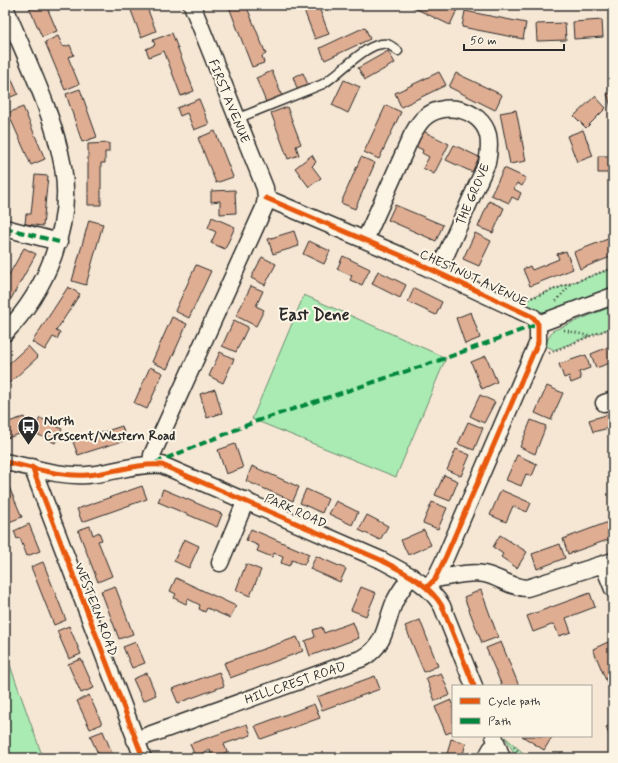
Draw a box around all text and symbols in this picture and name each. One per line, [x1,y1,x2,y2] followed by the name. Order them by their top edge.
[464,26,564,52] scale bar
[470,33,497,49] text: 50 m
[204,57,253,146] street label: FIRST AVENUE
[453,160,494,228] street label: THE GROVE
[417,246,531,311] street label: CHESTNUT AVENUE
[278,304,350,326] district label: East Dene
[44,413,175,445] place label: North Crescent/Western Road
[15,414,41,447] bus stop icon: North Crescent/Western Road
[262,490,329,533] street label: PARK ROAD
[70,560,121,659] street label: WESTERN ROAD
[243,658,348,709] street label: HILLCREST ROAD
[452,685,592,737] legend
[488,694,540,710] text: Cycle path
[488,714,511,730] text: Path

